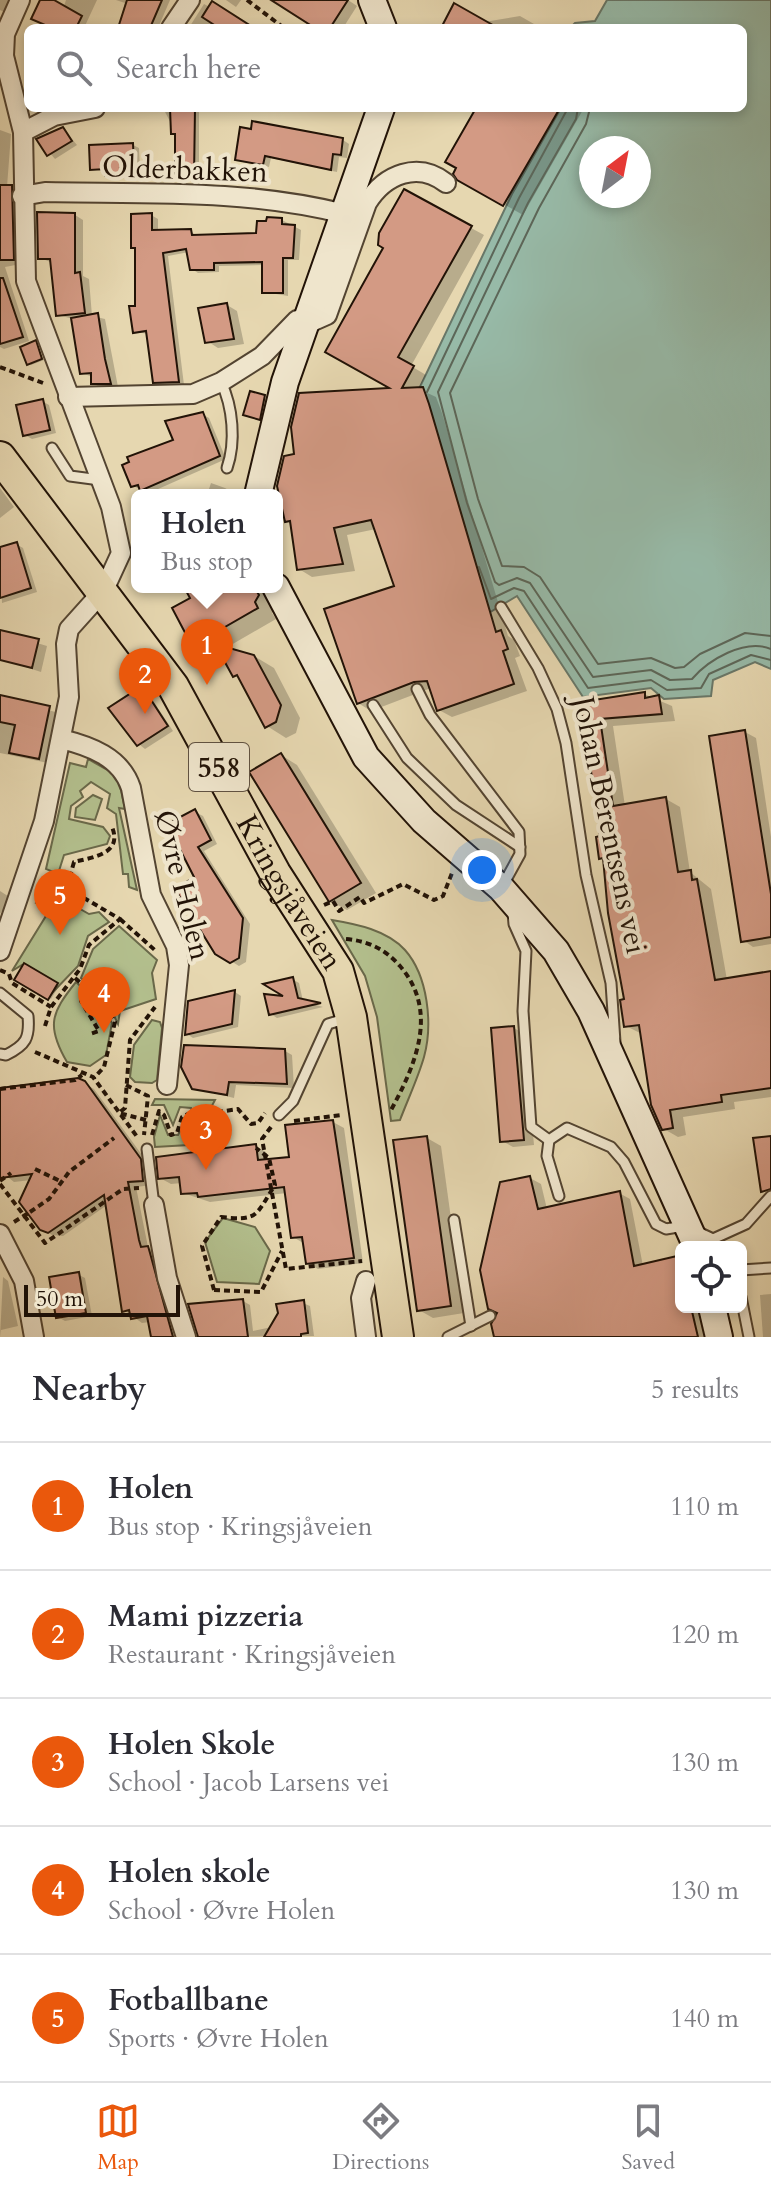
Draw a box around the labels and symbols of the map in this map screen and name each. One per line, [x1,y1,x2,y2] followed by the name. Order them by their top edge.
[579,136,651,208] north arrow
[101,146,269,193] street label: Olderbakken
[181,619,233,685] pin: 1
[119,648,171,714] pin: 2
[561,689,657,958] street label: Johan Berentsens vei
[189,743,249,791] road number: 558
[144,806,221,964] street label: Øvre Holen
[226,808,352,978] street label: Kringsjåveien
[462,850,502,890] your location
[34,869,86,935] pin: 5
[78,967,130,1033] pin: 4
[180,1104,232,1170] pin: 3
[24,1281,180,1317] scale bar

